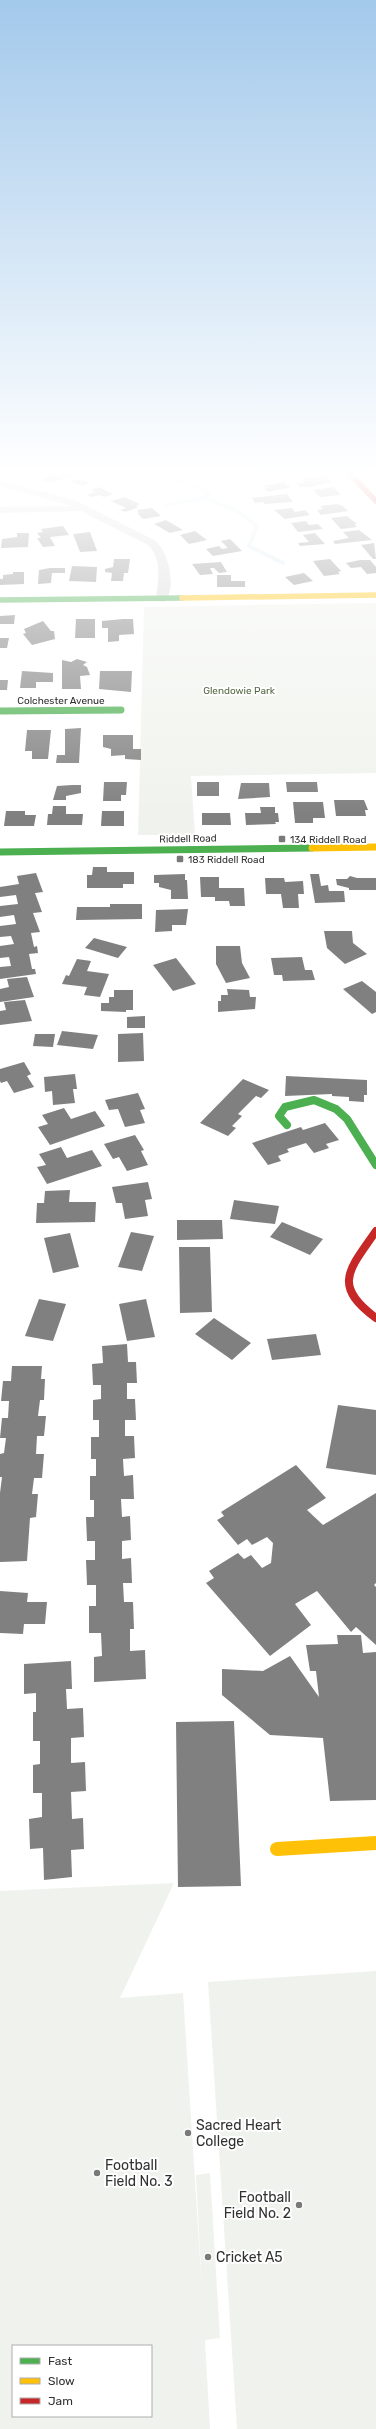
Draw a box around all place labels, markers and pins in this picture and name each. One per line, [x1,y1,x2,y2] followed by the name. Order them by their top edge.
[277,834,287,844] marker: 134 Riddell Road
[290,834,366,846] place label: 134 Riddell Road
[175,854,185,864] marker: 183 Riddell Road
[188,854,265,866] place label: 183 Riddell Road
[196,2117,282,2150] place label: Sacred Heart College
[183,2128,193,2138] marker: Sacred Heart College
[105,2157,173,2190] place label: Football Field No. 3
[92,2168,102,2178] marker: Football Field No. 3
[224,2189,291,2222] place label: Football Field No. 2
[294,2200,304,2210] marker: Football Field No. 2
[216,2249,283,2266] place label: Cricket A5
[203,2252,213,2262] marker: Cricket A5

